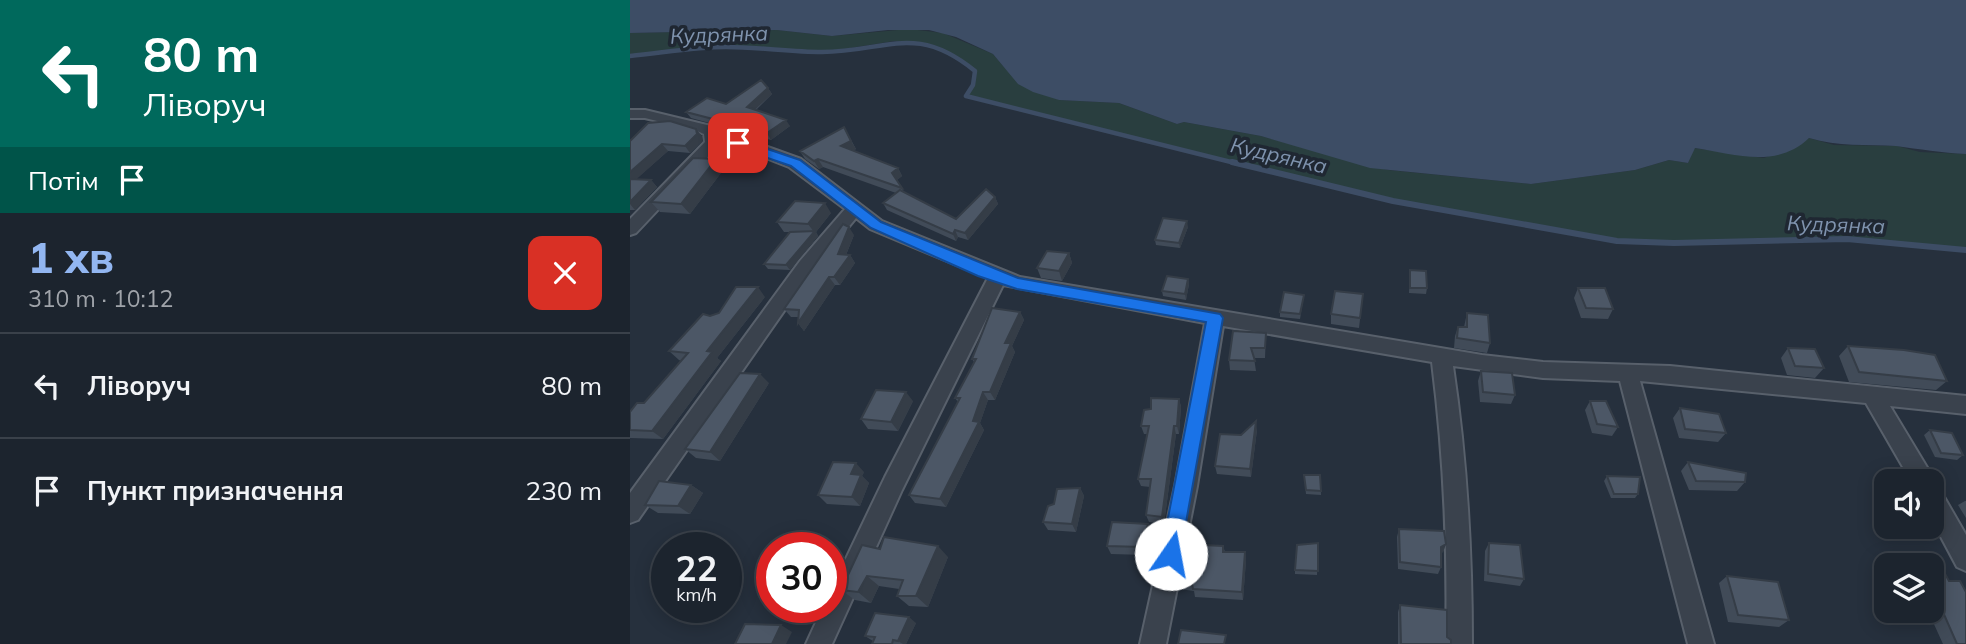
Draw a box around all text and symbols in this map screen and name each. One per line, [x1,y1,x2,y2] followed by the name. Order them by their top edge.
[669,19,769,49] water label: Кудрянка
[143,23,259,84] text: 80 m
[28,28,119,119] icon: left
[143,84,266,124] text: Ліворуч
[708,113,768,173] pin
[719,124,757,162] icon: arrive
[1228,131,1330,179] water label: Кудрянка
[113,161,151,199] icon: arrive
[28,164,99,197] text: Потім
[1786,209,1886,239] water label: Кудрянка
[28,231,114,284] text: 1 хв
[528,236,602,310] button: close
[28,284,173,313] text: 310 m · 10:12
[28,367,66,405] icon: left
[87,369,191,402] text: Ліворуч
[541,369,602,402] text: 80 m
[1874,469,1944,623] map controls
[1874,469,1944,539] button: sound
[28,472,66,510] icon: arrive
[87,474,344,507] text: Пункт призначення
[526,474,602,507] text: 230 m
[1134,517,1208,591] position arrow
[756,532,847,623] speed limit sign: 30
[675,546,718,590] text: 22
[1874,553,1944,623] button: layers
[676,583,717,606] text: km/h

